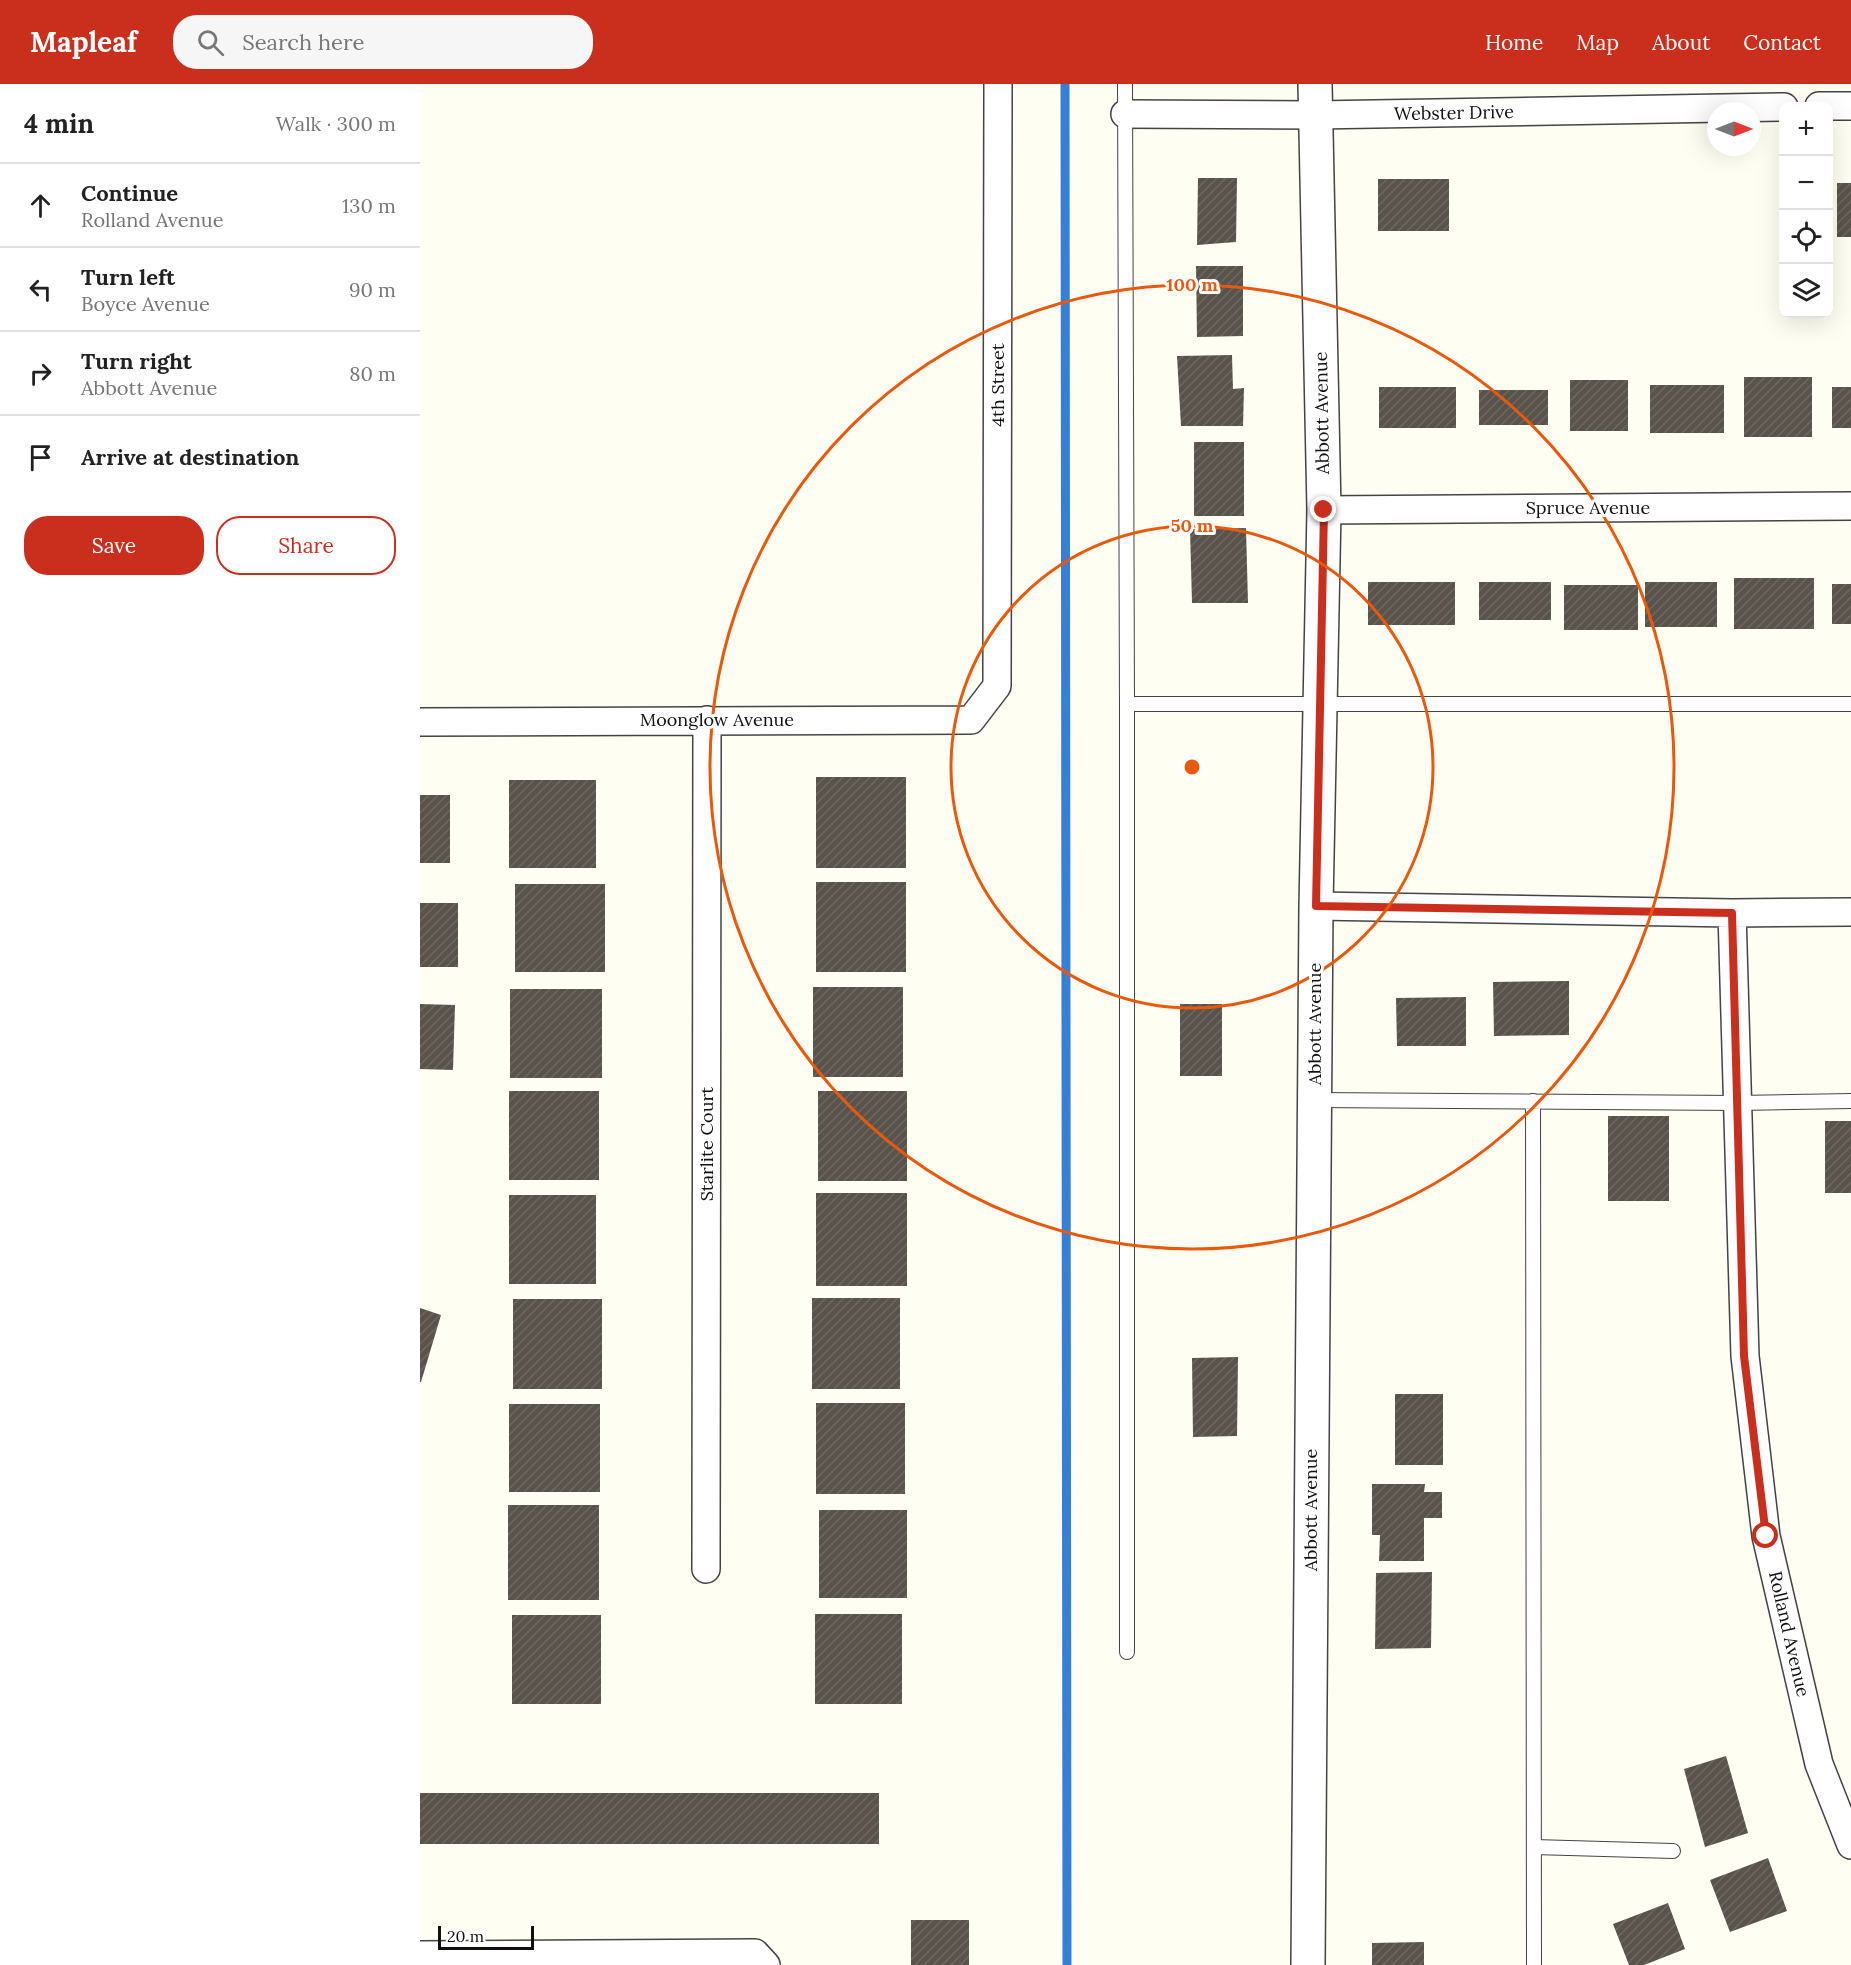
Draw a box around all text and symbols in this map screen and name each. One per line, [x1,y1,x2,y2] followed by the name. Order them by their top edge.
[173,15,593,69] search box
[30,24,137,60] text: Mapleaf
[194,26,227,59] icon: search
[242,28,364,56] text: Search here
[1485,29,1543,56] text: Home
[1576,29,1619,56] text: Map
[1652,29,1710,56] text: About
[1743,29,1821,56] text: Contact
[1394,100,1514,125] street label: Webster Drive
[1707,102,1761,156] north arrow
[1779,102,1833,318] map controls
[1779,102,1833,156] button: +
[24,107,94,140] text: 4 min
[276,111,396,136] text: Walk · 300 m
[1779,156,1833,210] button: −
[81,179,178,207] text: Continue
[24,189,57,222] icon: ahead
[342,193,396,218] text: 130 m
[81,207,224,232] text: Rolland Avenue
[1779,210,1833,264] button: locate
[81,263,175,291] text: Turn left
[1779,264,1833,318] button: layers
[24,273,57,306] icon: left
[1166,273,1218,296] text: 100 m
[349,277,396,302] text: 90 m
[81,291,210,316] text: Boyce Avenue
[986,343,1009,427] street label: 4th Street
[81,347,192,375] text: Turn right
[1309,351,1334,476] street label: Abbott Avenue
[24,357,57,390] icon: right
[349,361,396,386] text: 80 m
[81,375,217,400] text: Abbott Avenue
[24,441,57,474] icon: arrive
[81,443,299,471] text: Arrive at destination
[1310,496,1336,522] route end
[1526,496,1650,519] street label: Spruce Avenue
[1171,514,1214,537] text: 50 m
[24,516,204,575] button: Save
[216,516,396,575] button: Share
[640,708,794,731] street label: Moonglow Avenue
[1182,757,1202,777] centre of rings
[1303,962,1326,1086] street label: Abbott Avenue
[695,1087,718,1201] street label: Starlite Court
[1299,1448,1322,1572] street label: Abbott Avenue
[1752,1522,1778,1548] route start
[1764,1569,1815,1699] street label: Rolland Avenue
[438,1923,534,1950] scale bar
[447,1926,484,1946] text: 20 m

